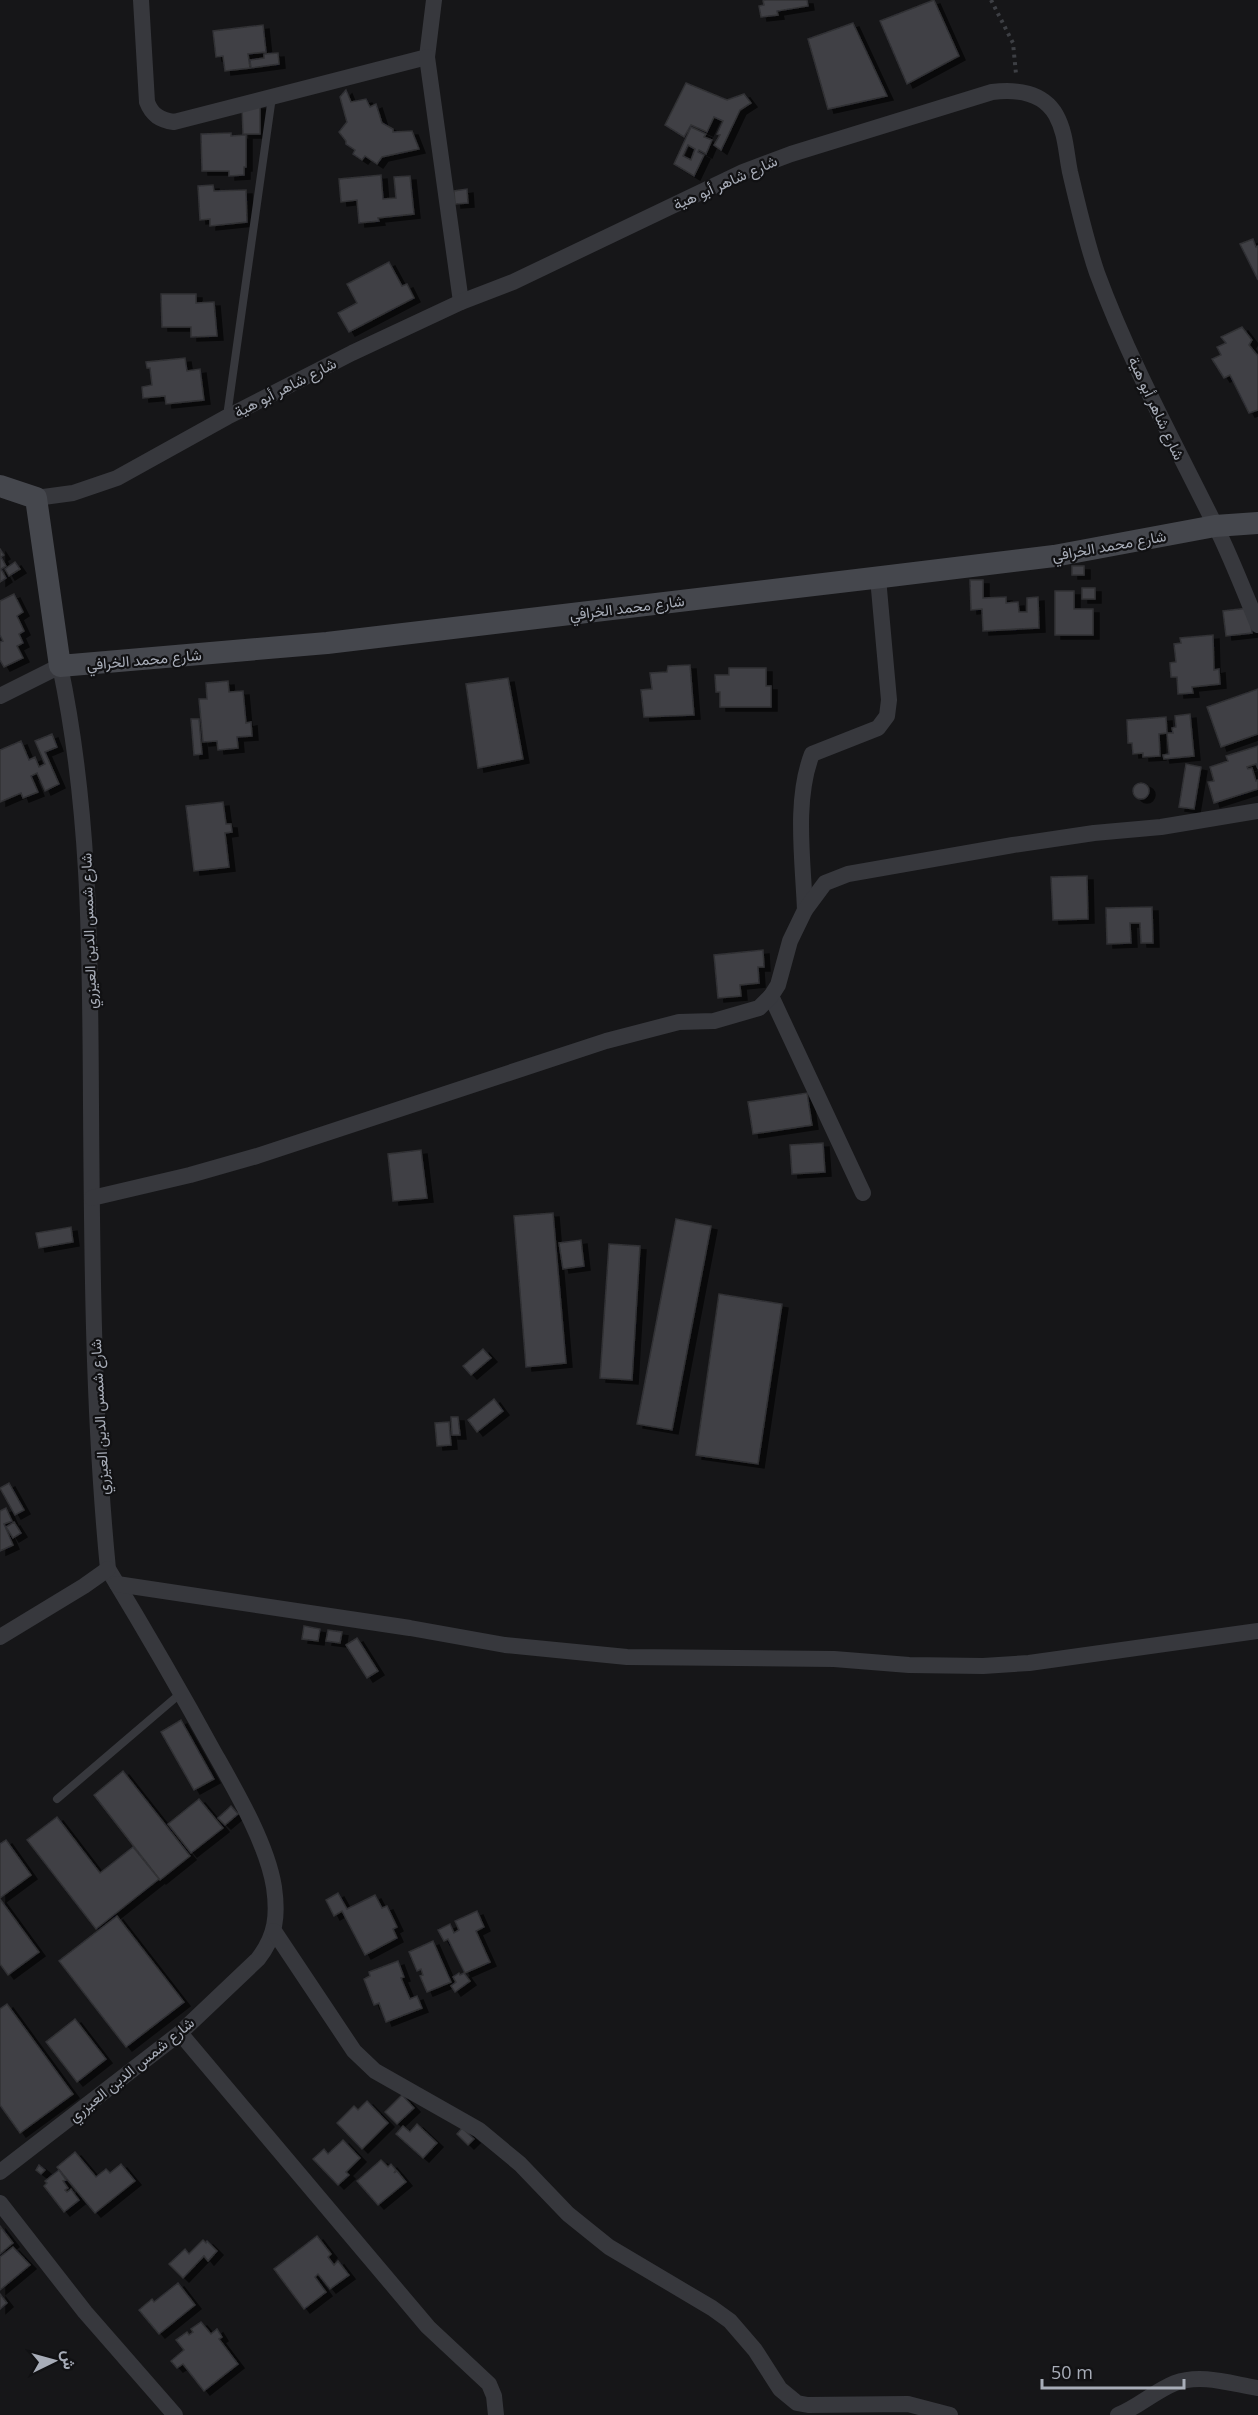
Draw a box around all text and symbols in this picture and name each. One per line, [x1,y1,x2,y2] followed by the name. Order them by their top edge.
[670,150,781,216] street label: شارع شاهر أبو هية
[231,353,341,423] street label: شارع شاهر أبو هية
[1122,353,1190,464] street label: شارع شاهر أبو هية
[1050,525,1169,569] street label: شارع محمد الخرافي
[568,590,686,628] street label: شارع محمد الخرافي
[86,644,203,678] street label: شارع محمد الخرافي
[75,852,105,1009] street label: شارع شمس الدين العيزري
[85,1338,117,1496] street label: شارع شمس الدين العيزري
[64,2012,201,2129] street label: شارع شمس الدين العيزري
[24,2331,84,2391] north arrow
[57,2349,81,2370] text: ش
[1042,2352,1184,2390] scale bar
[1051,2360,1093,2384] text: 50 m

